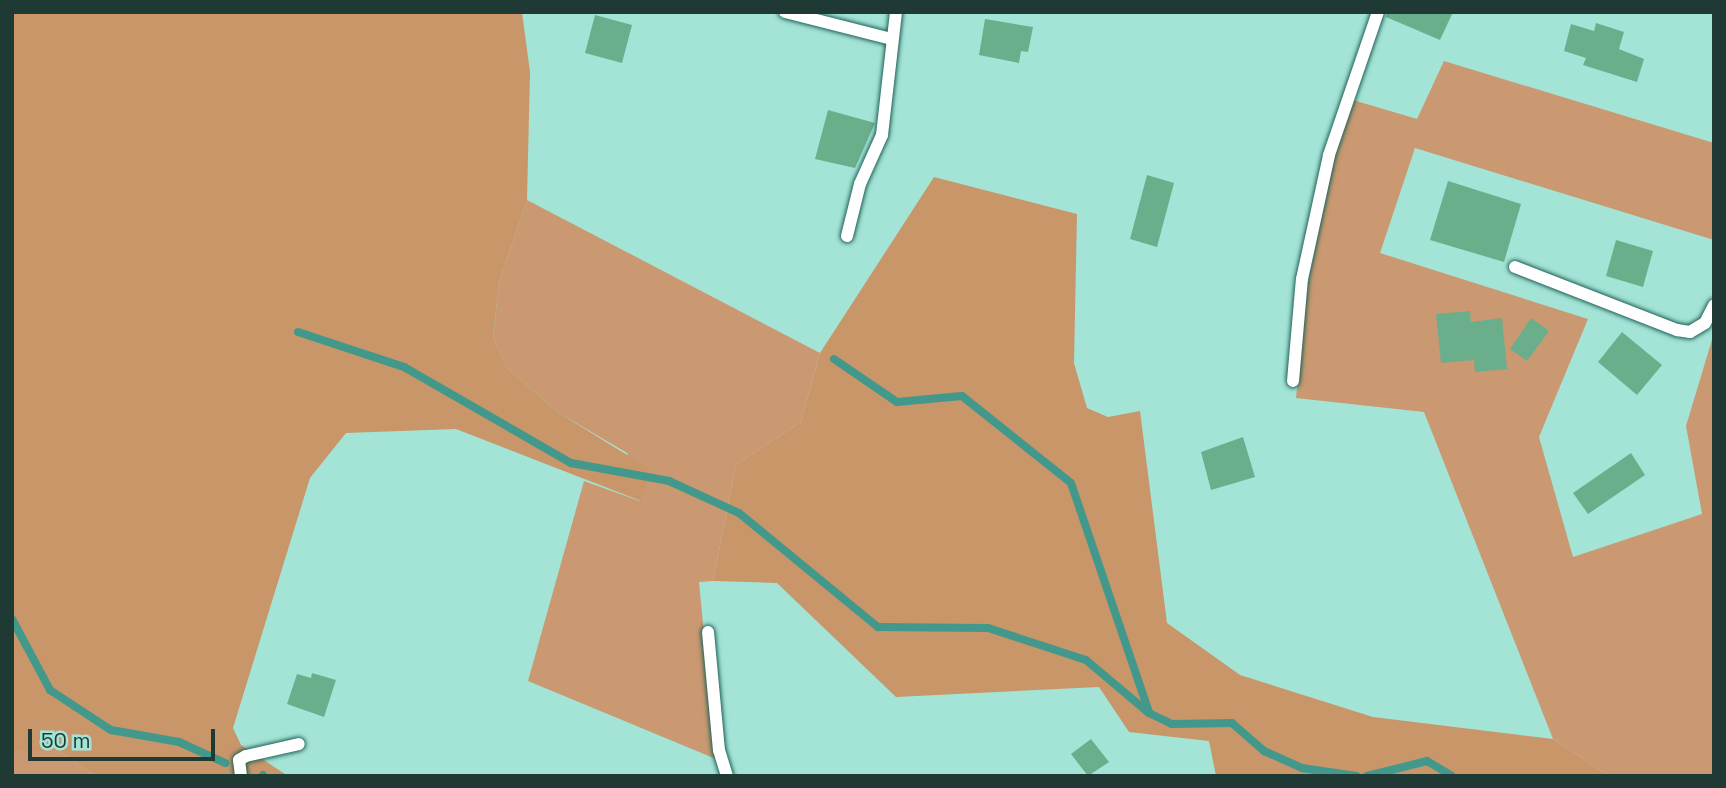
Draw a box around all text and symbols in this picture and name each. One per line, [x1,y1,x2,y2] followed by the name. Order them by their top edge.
[32,714,219,758] scale bar
[41,727,91,754] text: 50 m

